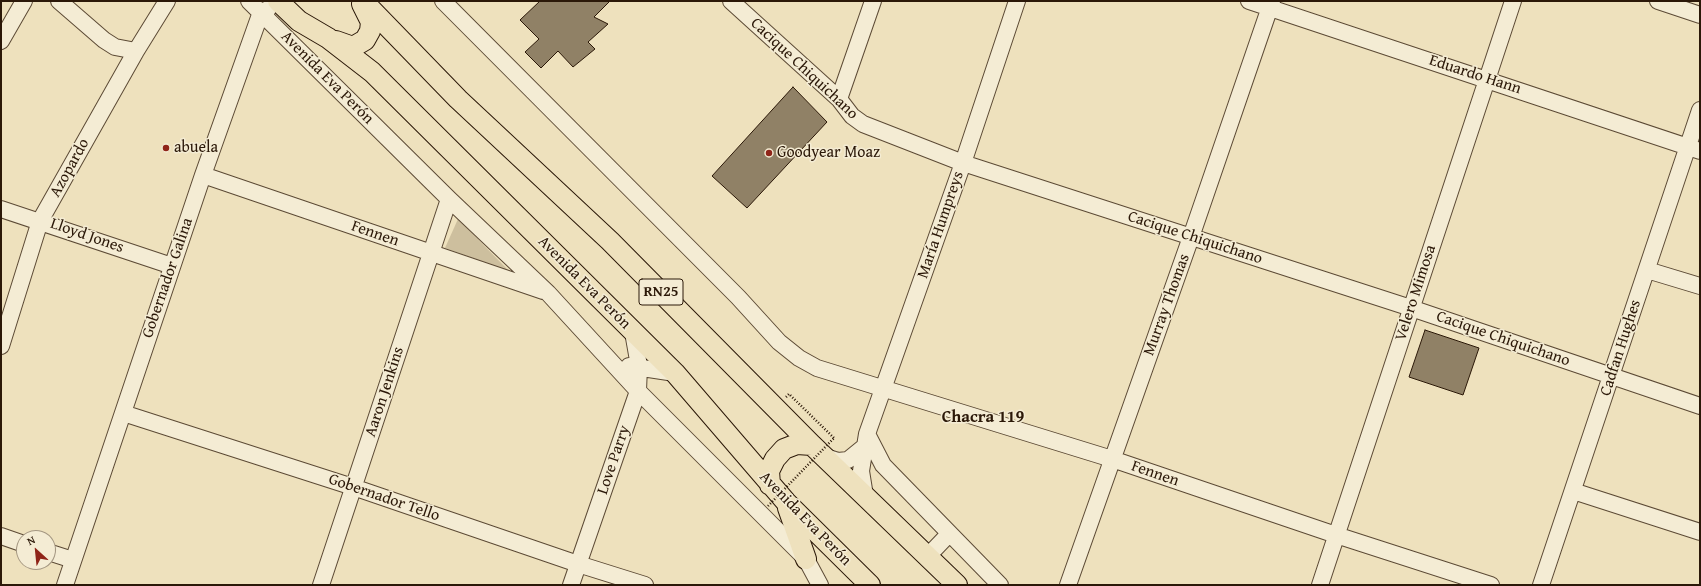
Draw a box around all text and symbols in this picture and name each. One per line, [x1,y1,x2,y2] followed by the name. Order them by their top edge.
[746,14,862,124] street label: Cacique Chiquichano
[276,27,378,129] street label: Avenida Eva Perón
[1427,51,1523,99] street label: Eduardo Hann
[46,135,94,201] street label: Azopardo
[174,138,218,158] place label: abuela
[161,143,171,153] marker: abuela
[777,143,880,163] place label: Goodyear Moaz
[764,148,774,158] marker: Goodyear Moaz
[914,169,968,281] street label: María Humpreys
[1125,207,1265,269] street label: Cacique Chiquichano
[48,214,126,258] street label: Lloyd Jones
[138,215,198,341] street label: Gobernador Galina
[349,217,401,251] street label: Fennen
[533,232,635,334] street label: Avenida Eva Perón
[1391,243,1441,343] street label: Velero Mimosa
[1140,251,1194,359] street label: Murray Thomas
[639,279,683,305] road number: RN25
[1596,297,1646,399] street label: Cadfan Hughes
[1434,307,1572,371] street label: Cacique Chiquichano
[361,344,409,440] street label: Aaron Jenkins
[942,408,1024,428] district label: Chacra 119
[593,423,635,497] street label: Love Parry
[1129,457,1181,491] street label: Fennen
[755,468,855,570] street label: Avenida Eva Perón
[326,470,442,526] street label: Gobernador Tello
[16,530,56,570] north arrow
[24,531,38,549] text: N

